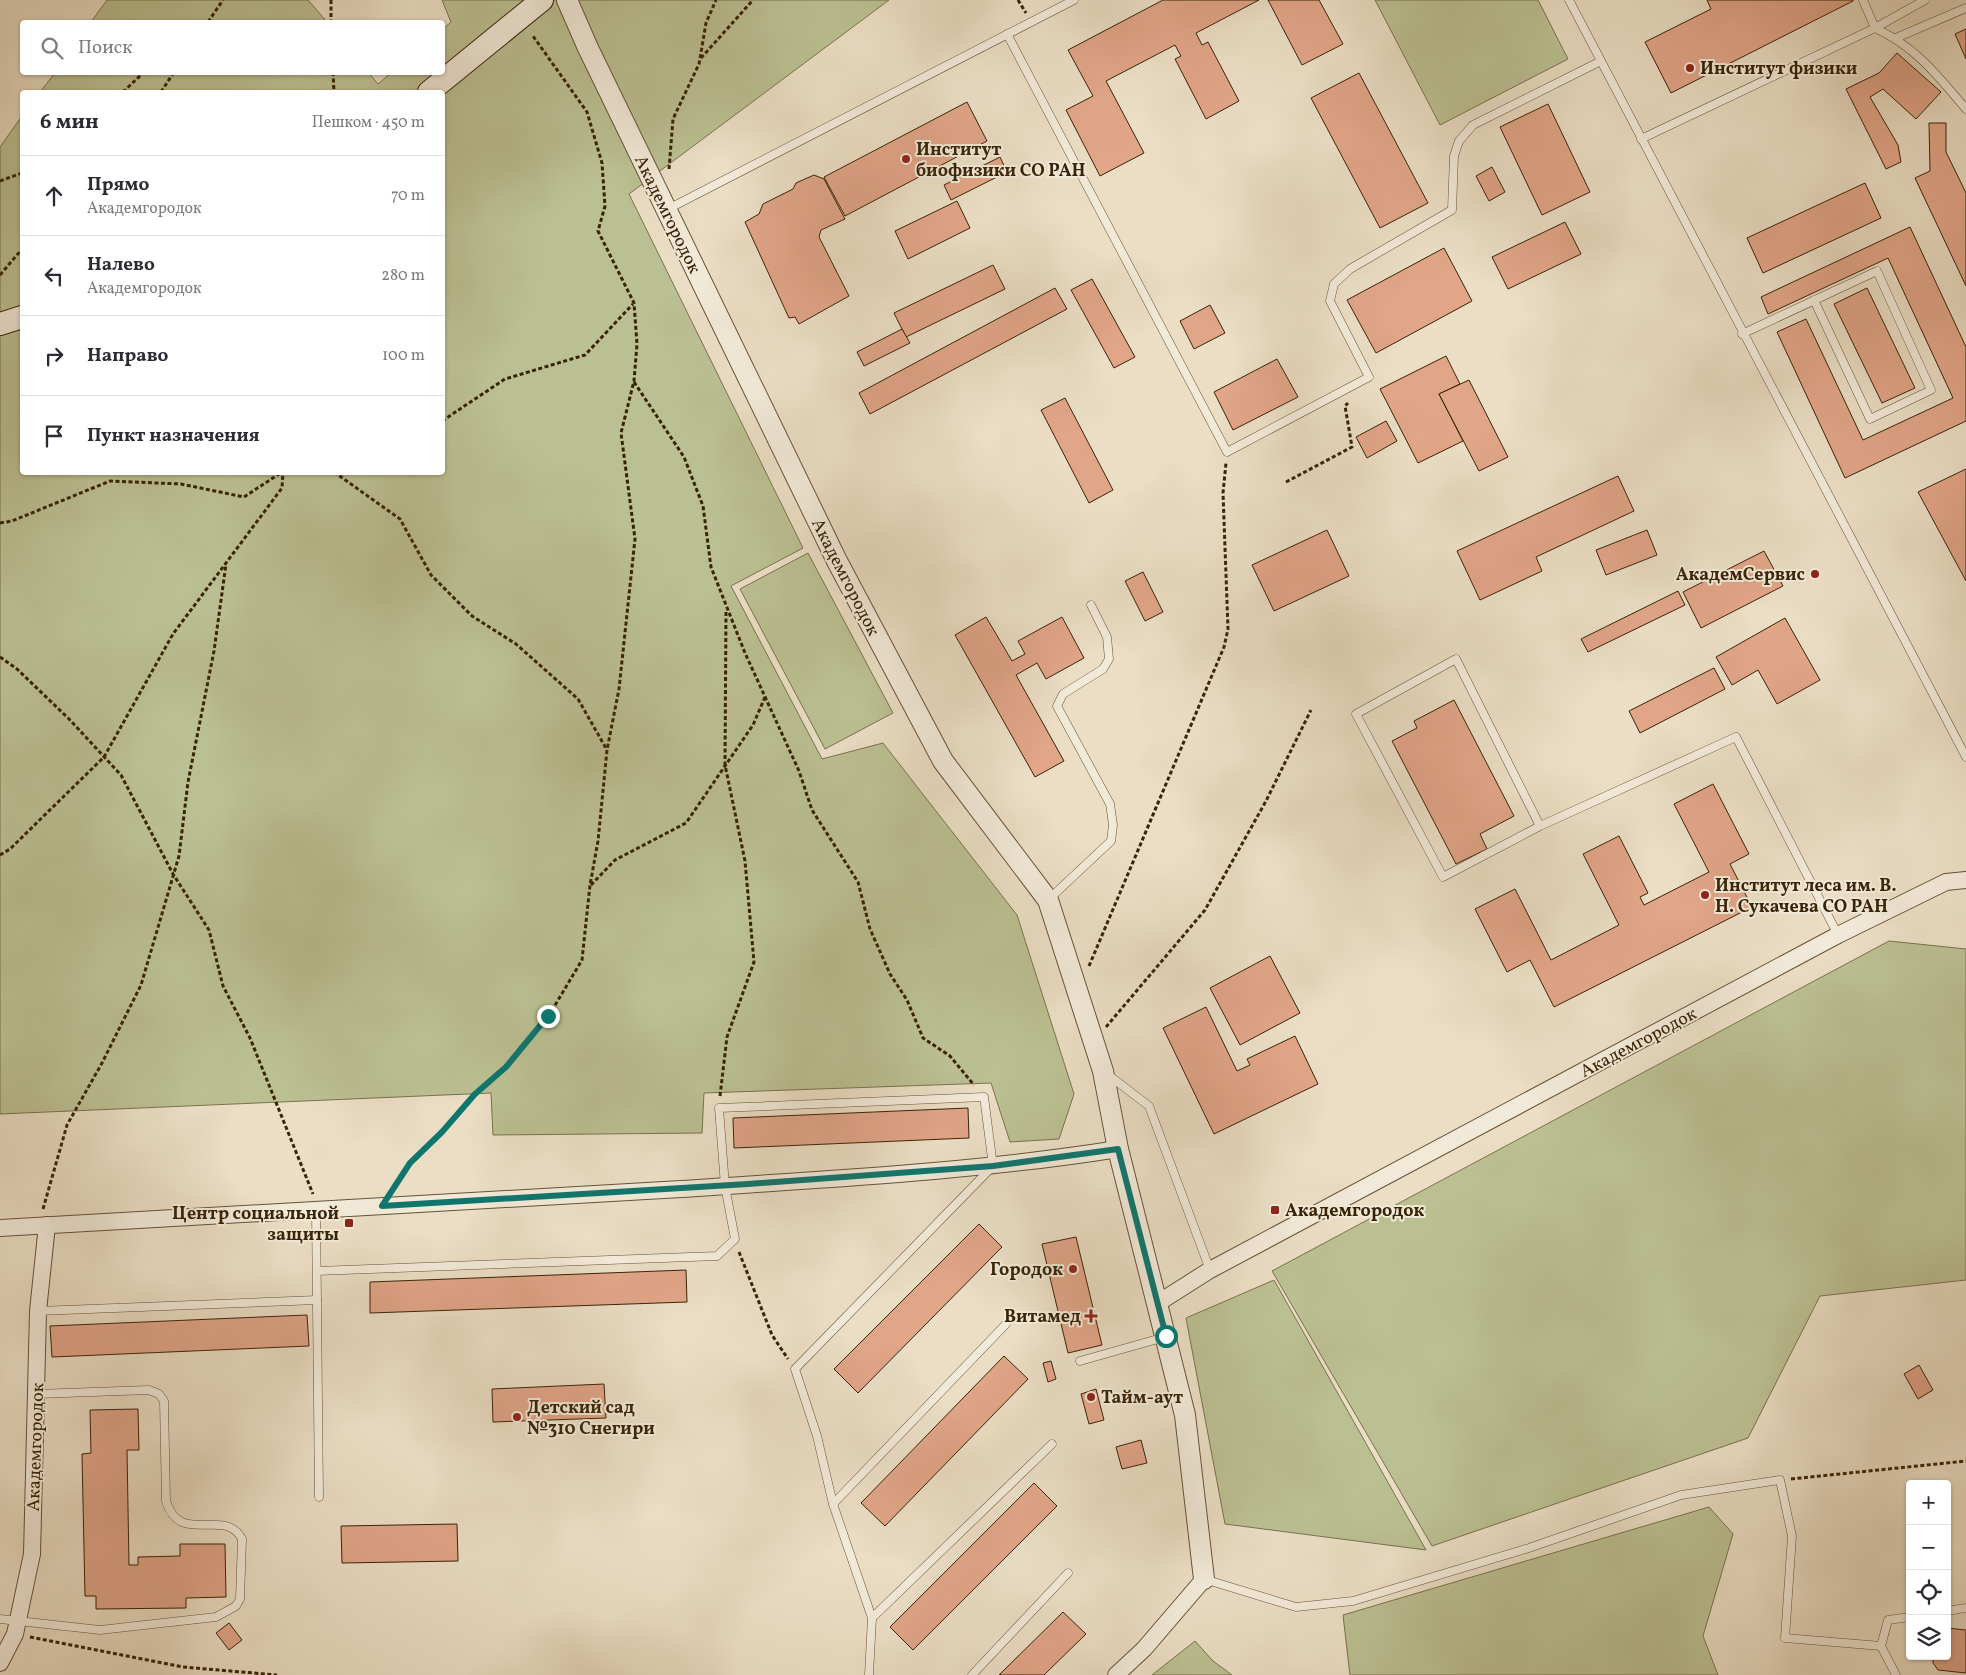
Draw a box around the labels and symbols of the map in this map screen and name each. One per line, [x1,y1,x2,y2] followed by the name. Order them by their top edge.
[1700,57,1857,82] place label: Институт физики
[1684,62,1696,74] marker: Институт физики
[916,138,1085,184] place label: Институт биофизики СО РАН
[627,151,706,278] street label: Академгородок
[900,153,912,165] marker: Институт биофизики СО РАН
[804,515,885,641] street label: Академгородок
[1676,563,1805,588] place label: АкадемСервис
[1809,568,1821,580] marker: АкадемСервис
[1715,874,1897,920] place label: Институт леса им. В. Н. Сукачева СО РАН
[1699,889,1711,901] marker: Институт леса им. В. Н. Сукачева СО РАН
[1576,1002,1702,1085] street label: Академгородок
[537,1005,560,1028] route end
[1285,1199,1425,1224] place label: Академгородок
[172,1202,339,1248] place label: Центр социальной защиты
[1269,1204,1281,1216] marker: Академгородок
[343,1217,355,1229] marker: Центр социальной защиты
[990,1258,1063,1283] place label: Городок
[1067,1263,1079,1275] marker: Городок
[1004,1305,1081,1330] place label: Витамед
[1085,1310,1097,1322] marker: Витамед
[1155,1325,1178,1348] route start
[22,1382,51,1512] street label: Академгородок
[1101,1386,1183,1411] place label: Тайм-аут
[1085,1391,1097,1403] marker: Тайм-аут
[527,1396,655,1442] place label: Детский сад №310 Снегири
[511,1411,523,1423] marker: Детский сад №310 Снегири

